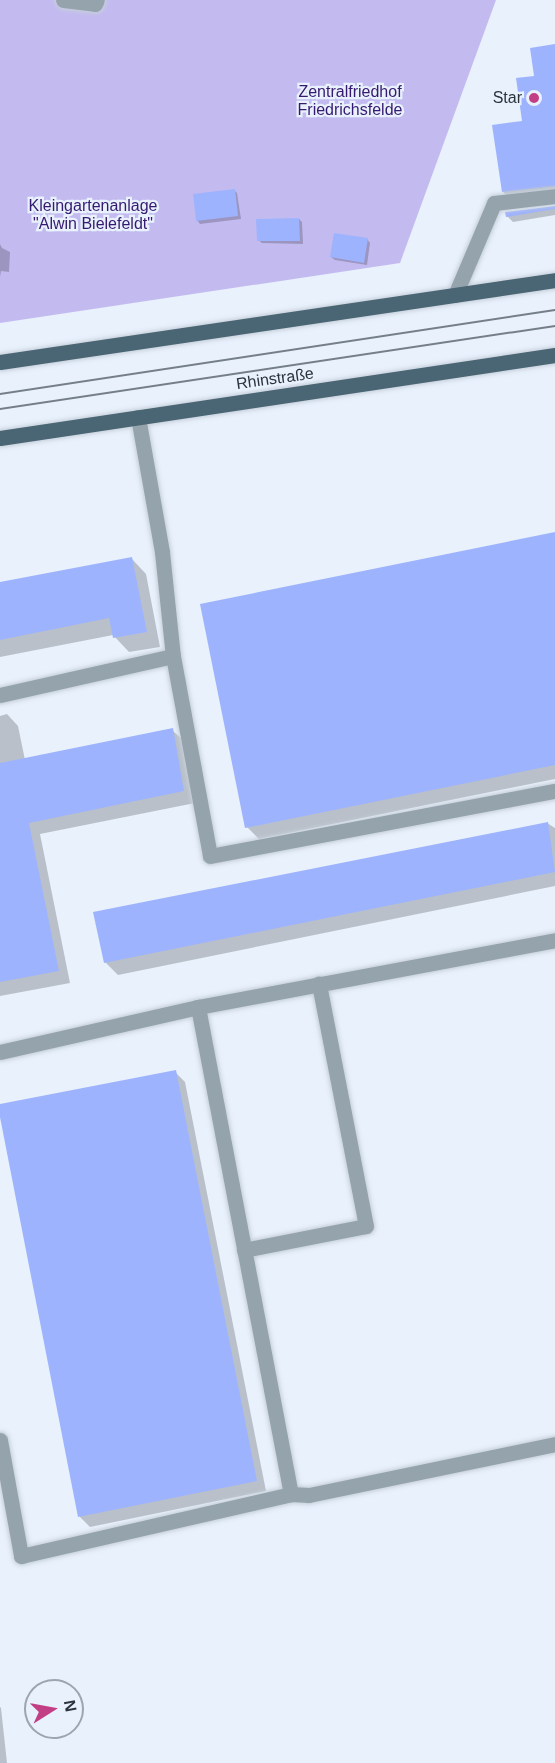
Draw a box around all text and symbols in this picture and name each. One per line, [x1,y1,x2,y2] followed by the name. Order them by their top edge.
[298,82,402,120] park label: Zentralfriedhof Friedrichsfelde
[493,88,522,108] place label: Star
[527,91,541,105] marker: Star
[29,196,157,234] park label: Kleingartenanlage "Alwin Bielefeldt"
[235,364,315,394] street label: Rhinstraße
[24,1679,84,1739] north arrow
[61,1699,80,1713] text: N

